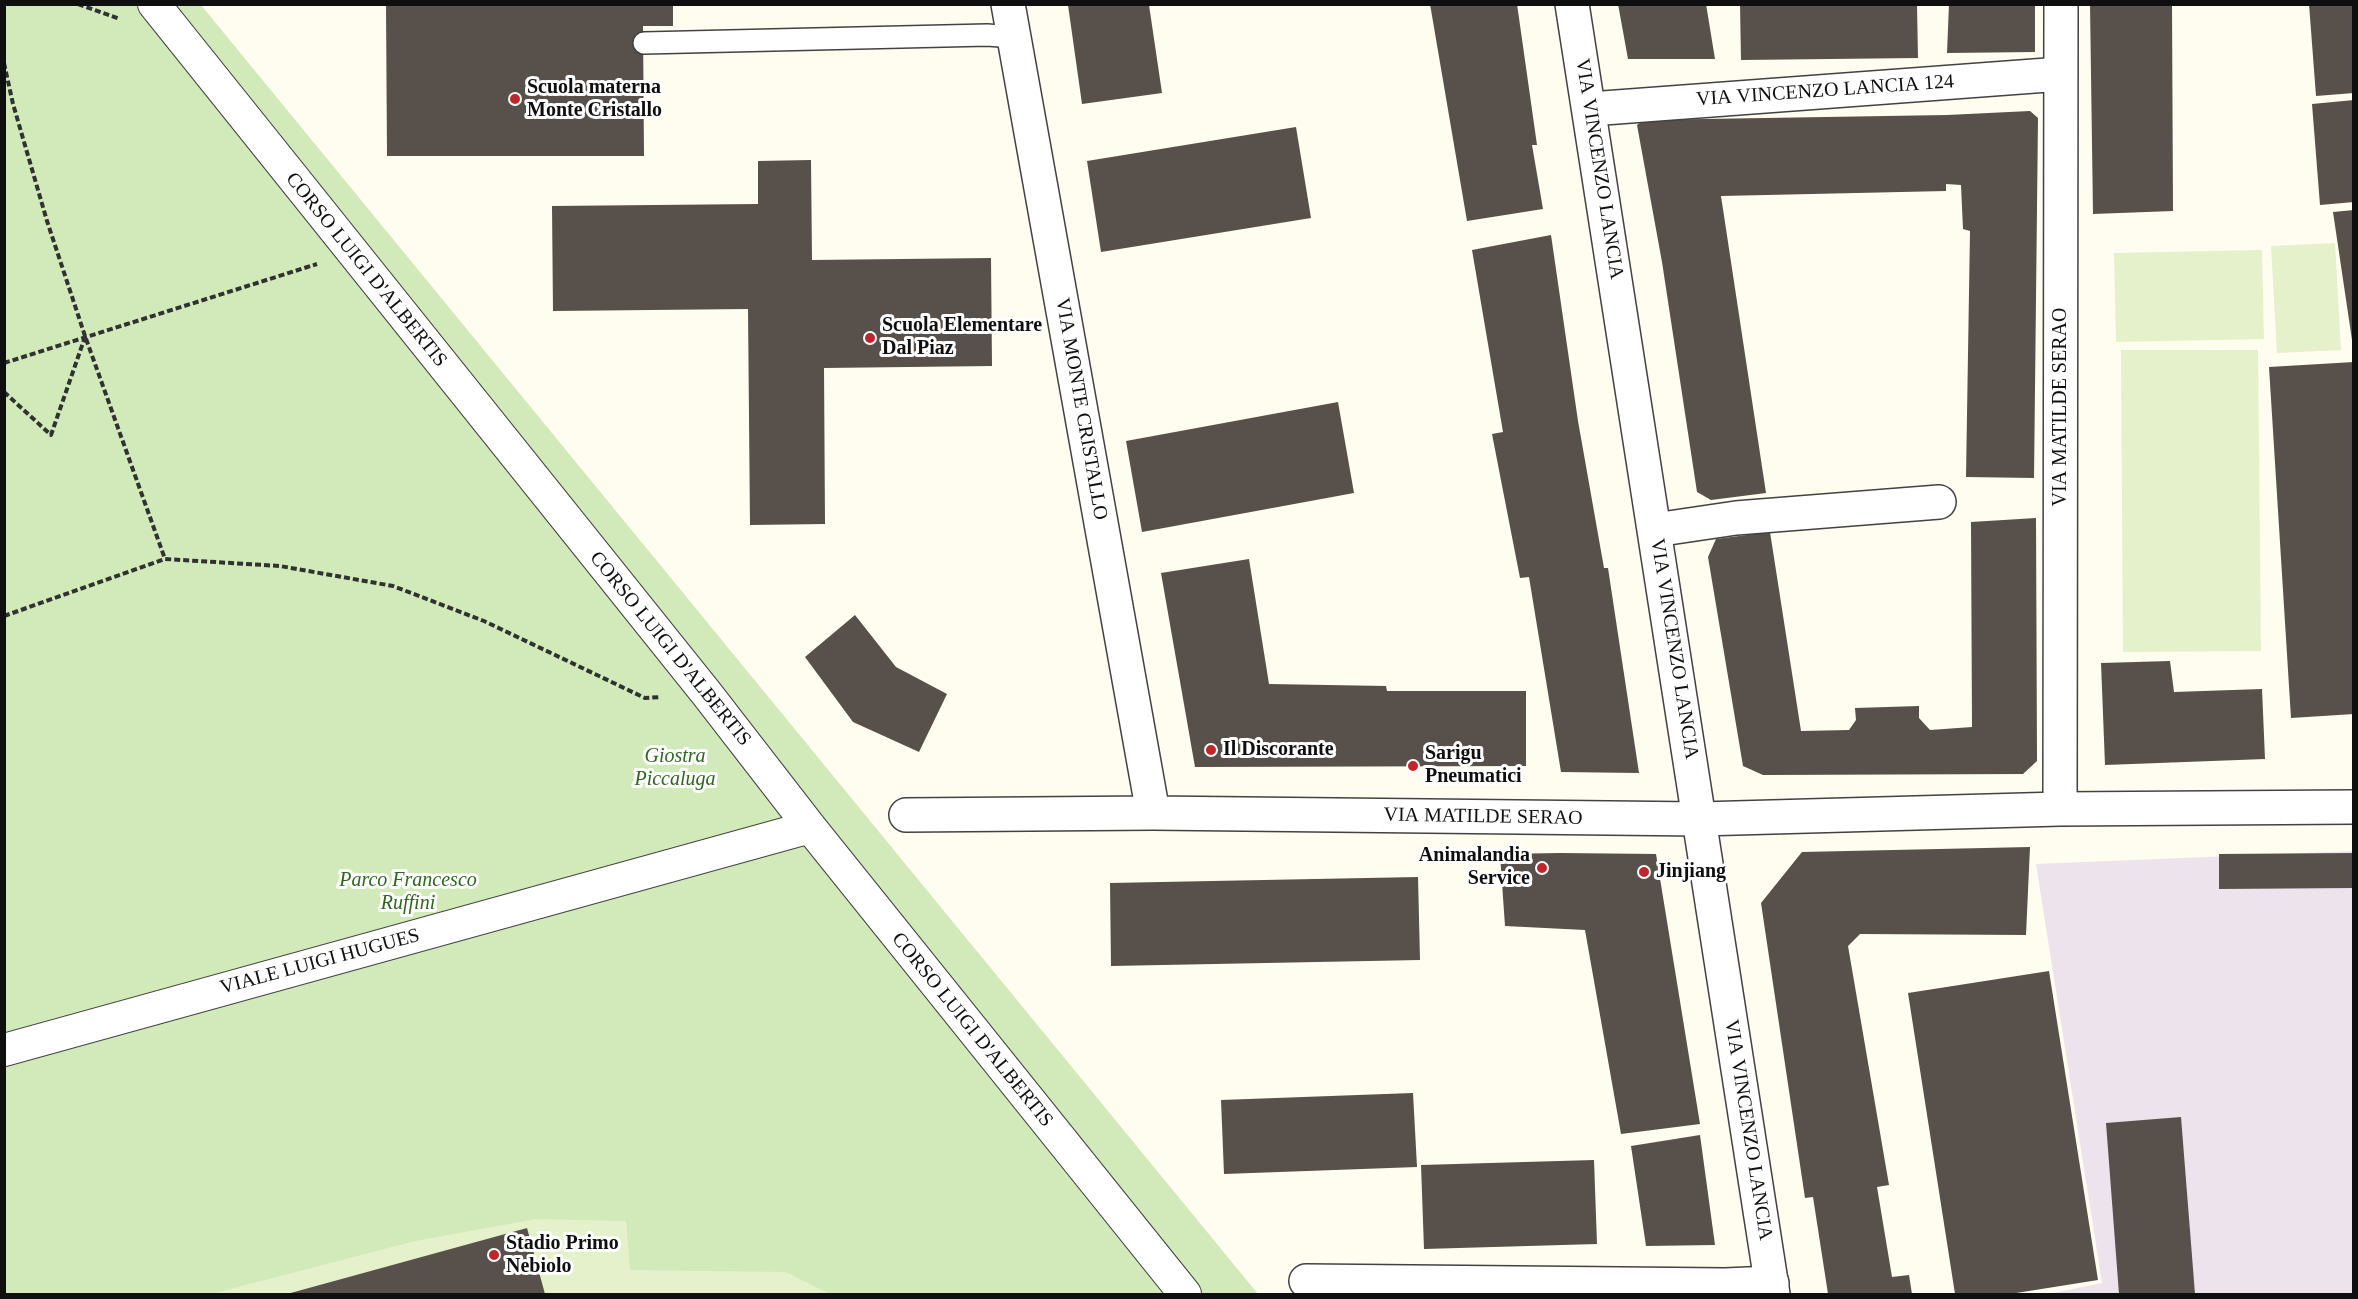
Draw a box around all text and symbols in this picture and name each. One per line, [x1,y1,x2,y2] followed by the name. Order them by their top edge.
[1570,57,1628,281] street label: VIA VINCENZO LANCIA
[1695,70,1955,112] street label: VIA VINCENZO LANCIA 124
[527,76,662,123] place label: Scuola materna Monte Cristallo
[508,92,522,106] marker: Scuola materna Monte Cristallo
[280,168,452,372] street label: CORSO LUIGI D'ALBERTIS
[1050,296,1112,522] street label: VIA MONTE CRISTALLO
[2049,308,2073,506] street label: VIA MATILDE SERAO
[882,314,1042,361] place label: Scuola Elementare Dal Piaz
[863,331,877,345] marker: Scuola Elementare Dal Piaz
[1645,537,1703,761] street label: VIA VINCENZO LANCIA
[584,547,756,751] street label: CORSO LUIGI D'ALBERTIS
[1223,738,1334,762] place label: Il Discorante
[1425,742,1522,789] place label: Sarigu Pneumatici
[1204,743,1218,757] marker: Il Discorante
[634,745,716,792] park label: Giostra Piccaluga
[1406,759,1420,773] marker: Sarigu Pneumatici
[1383,803,1583,831] street label: VIA MATILDE SERAO
[1419,844,1530,891] place label: Animalandia Service
[1656,860,1726,884] place label: Jinjiang
[1535,861,1549,875] marker: Animalandia Service
[1637,865,1651,879] marker: Jinjiang
[339,869,477,916] park label: Parco Francesco Ruffini
[218,924,422,1000] street label: VIALE LUIGI HUGUES
[886,928,1058,1132] street label: CORSO LUIGI D'ALBERTIS
[1719,1018,1777,1242] street label: VIA VINCENZO LANCIA
[506,1232,619,1279] place label: Stadio Primo Nebiolo
[487,1248,501,1262] marker: Stadio Primo Nebiolo

